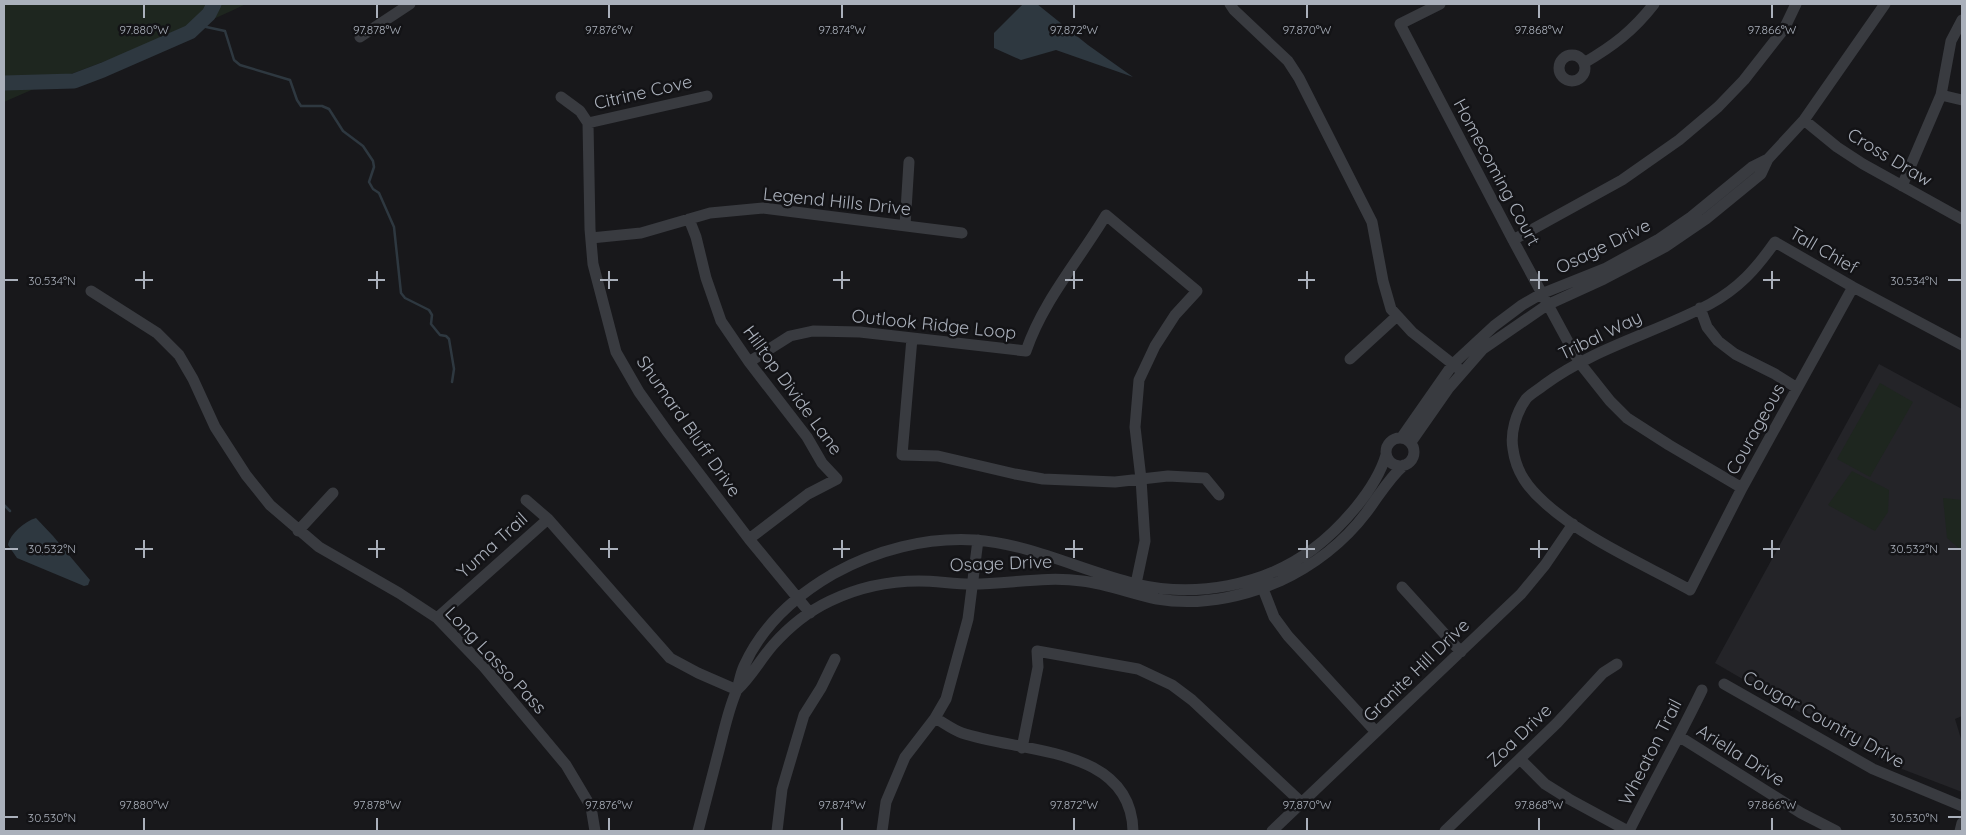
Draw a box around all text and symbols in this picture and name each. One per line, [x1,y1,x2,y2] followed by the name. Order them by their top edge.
[119,22,169,37] text: 97.880°W
[353,22,402,37] text: 97.878°W
[585,22,633,37] text: 97.876°W
[818,22,866,37] text: 97.874°W
[1050,22,1099,37] text: 97.872°W
[1283,22,1332,37] text: 97.870°W
[1515,22,1564,37] text: 97.868°W
[1748,22,1797,37] text: 97.866°W
[592,70,694,114] street label: Citrine Cove
[1449,94,1545,250] street label: Homecoming Court
[1843,123,1937,191] street label: Cross Draw
[762,182,912,220] street label: Legend Hills Drive
[1552,213,1654,279] street label: Osage Drive
[1785,221,1863,279] street label: Tall Chief
[28,273,76,288] text: 30.534°N
[1890,273,1938,288] text: 30.534°N
[851,304,1018,344] street label: Outlook Ridge Loop
[1555,305,1645,365] street label: Tribal Way
[738,321,848,459] street label: Hilltop Divide Lane
[632,351,746,501] street label: Shumard Bluff Drive
[1720,379,1790,479] street label: Courageous
[452,507,532,583] street label: Yuma Trail
[28,541,76,556] text: 30.532°N
[1890,541,1938,556] text: 30.532°N
[949,550,1053,576] street label: Osage Drive
[440,601,552,719] street label: Long Lasso Pass
[1358,614,1474,726] street label: Granite Hill Drive
[1739,665,1909,773] street label: Cougar Country Drive
[1613,695,1687,809] street label: Wheaton Trail
[1482,698,1556,772] street label: Zoa Drive
[1692,719,1790,791] street label: Ariella Drive
[119,797,169,812] text: 97.880°W
[353,797,402,812] text: 97.878°W
[585,797,633,812] text: 97.876°W
[818,797,866,812] text: 97.874°W
[1050,797,1099,812] text: 97.872°W
[1283,797,1332,812] text: 97.870°W
[1515,797,1564,812] text: 97.868°W
[1748,797,1797,812] text: 97.866°W
[28,810,76,825] text: 30.530°N
[1890,810,1938,825] text: 30.530°N

